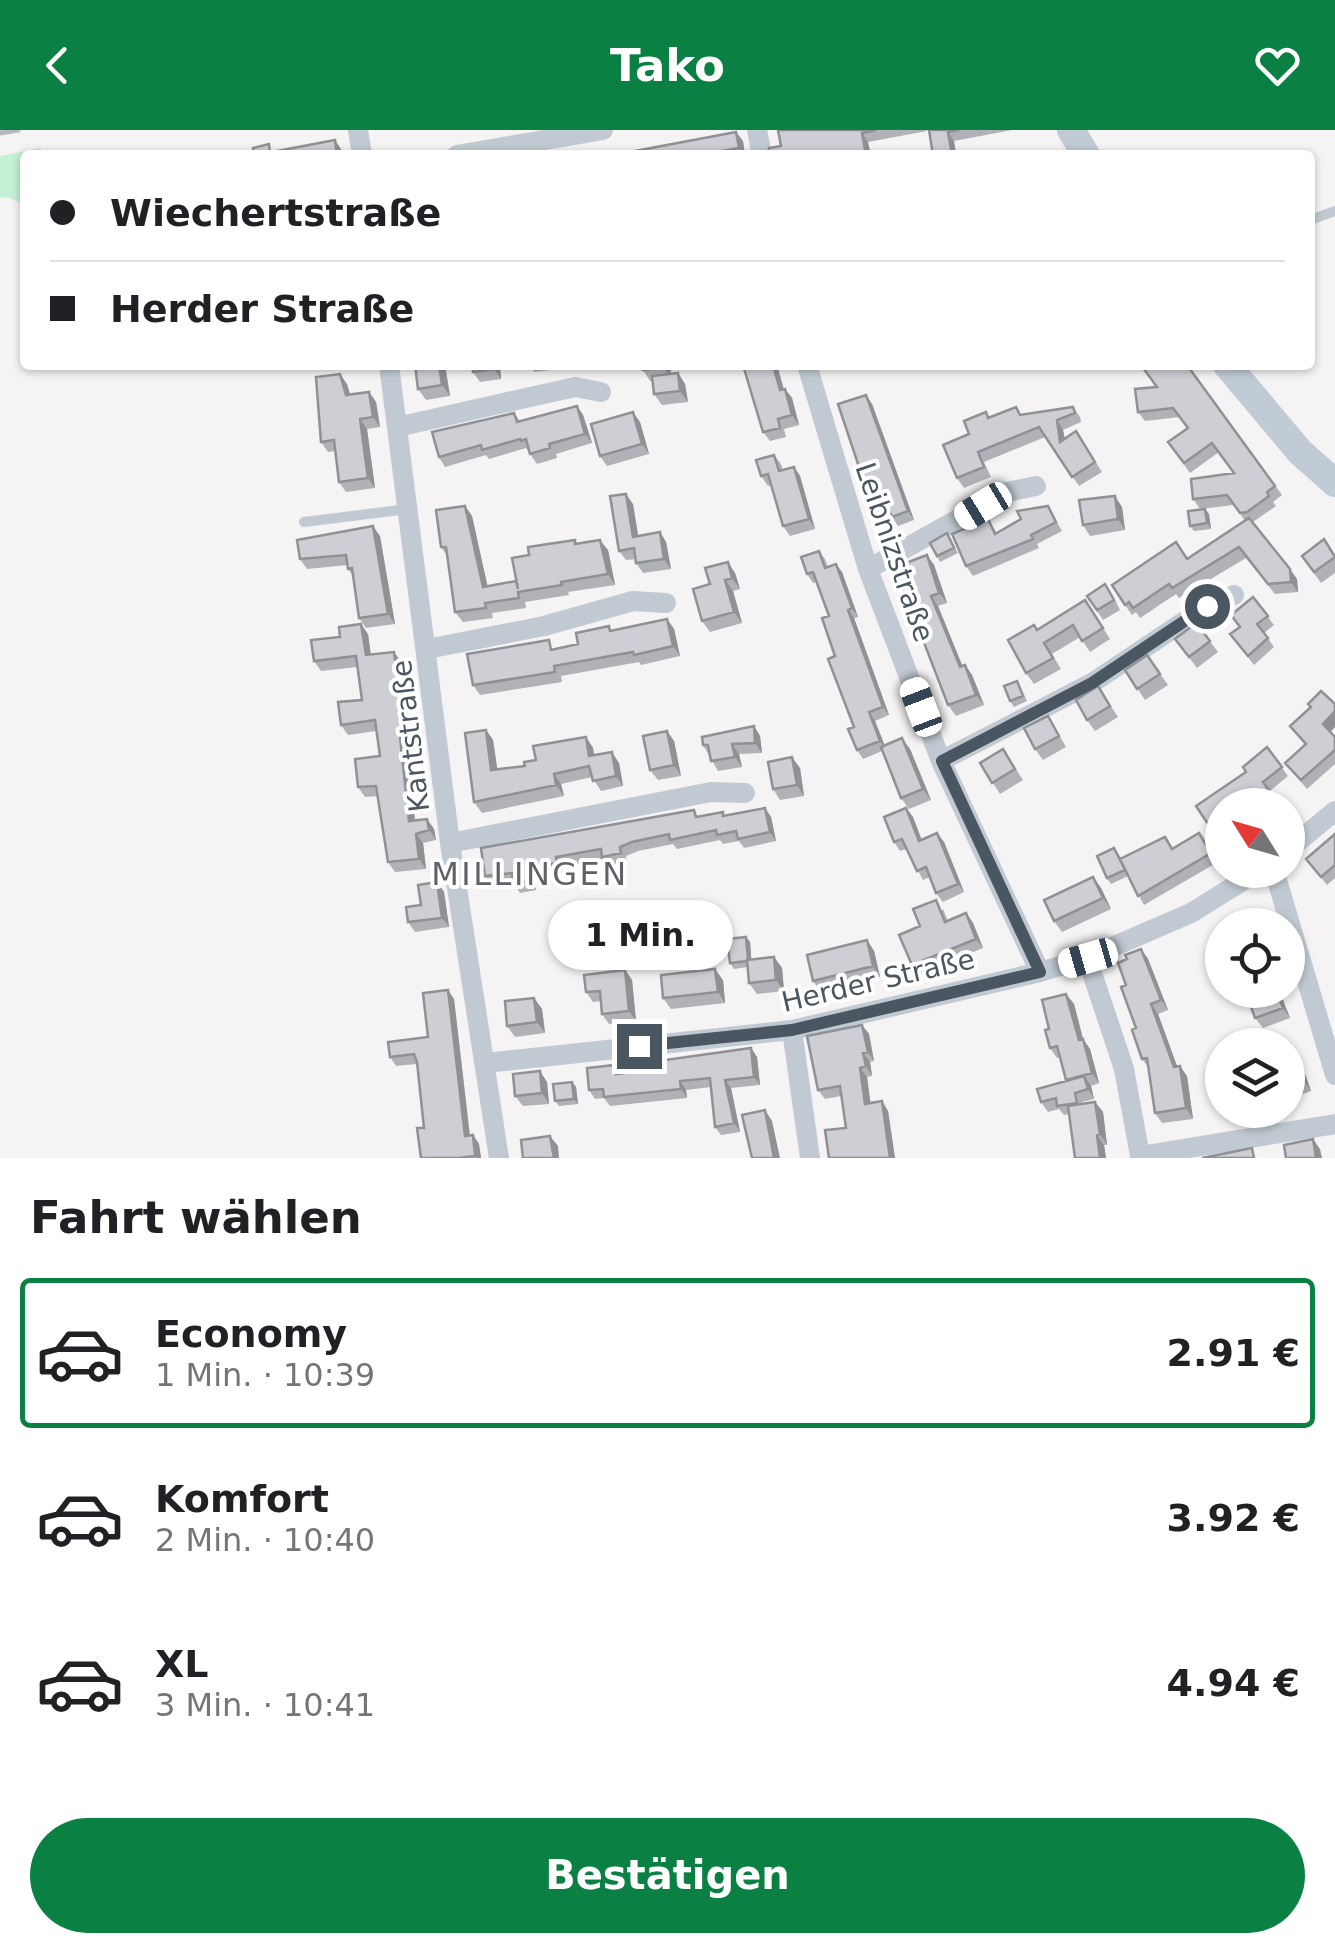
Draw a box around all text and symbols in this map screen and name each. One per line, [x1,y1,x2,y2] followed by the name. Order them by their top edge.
[30,38,85,93] icon: back
[1250,38,1305,93] icon: heart
[610,39,725,92] text: Tako
[110,191,441,235] text: Wiechertstraße
[110,287,414,331] text: Herder Straße
[848,458,941,646] street label: Leibnizstraße
[950,478,1016,534] car
[1185,584,1230,629] route start
[385,658,436,814] street label: Kantstraße
[896,674,946,740] car
[1205,788,1305,888] north arrow
[1205,788,1305,1128] map controls
[431,855,629,893] district label: MILLINGEN
[546,901,732,971] callout: 1 Min.
[1205,908,1305,1008] button: locate
[585,916,696,954] text: 1 Min.
[1055,935,1121,981] car
[778,942,978,1019] street label: Herder Straße
[617,1024,662,1069] route end
[1205,1028,1305,1128] button: layers
[30,1191,362,1244] text: Fahrt wählen
[35,1308,125,1398] icon: car
[155,1312,347,1356] text: Economy
[1167,1331,1300,1375] text: 2.91 €
[155,1356,375,1394] text: 1 Min. · 10:39
[35,1473,125,1563] icon: car
[155,1477,329,1521] text: Komfort
[1167,1496,1300,1540] text: 3.92 €
[155,1521,375,1559] text: 2 Min. · 10:40
[35,1638,125,1728] icon: car
[155,1642,209,1686] text: XL
[1167,1661,1300,1705] text: 4.94 €
[155,1686,375,1724] text: 3 Min. · 10:41
[30,1818,1305,1933] button: Bestätigen

